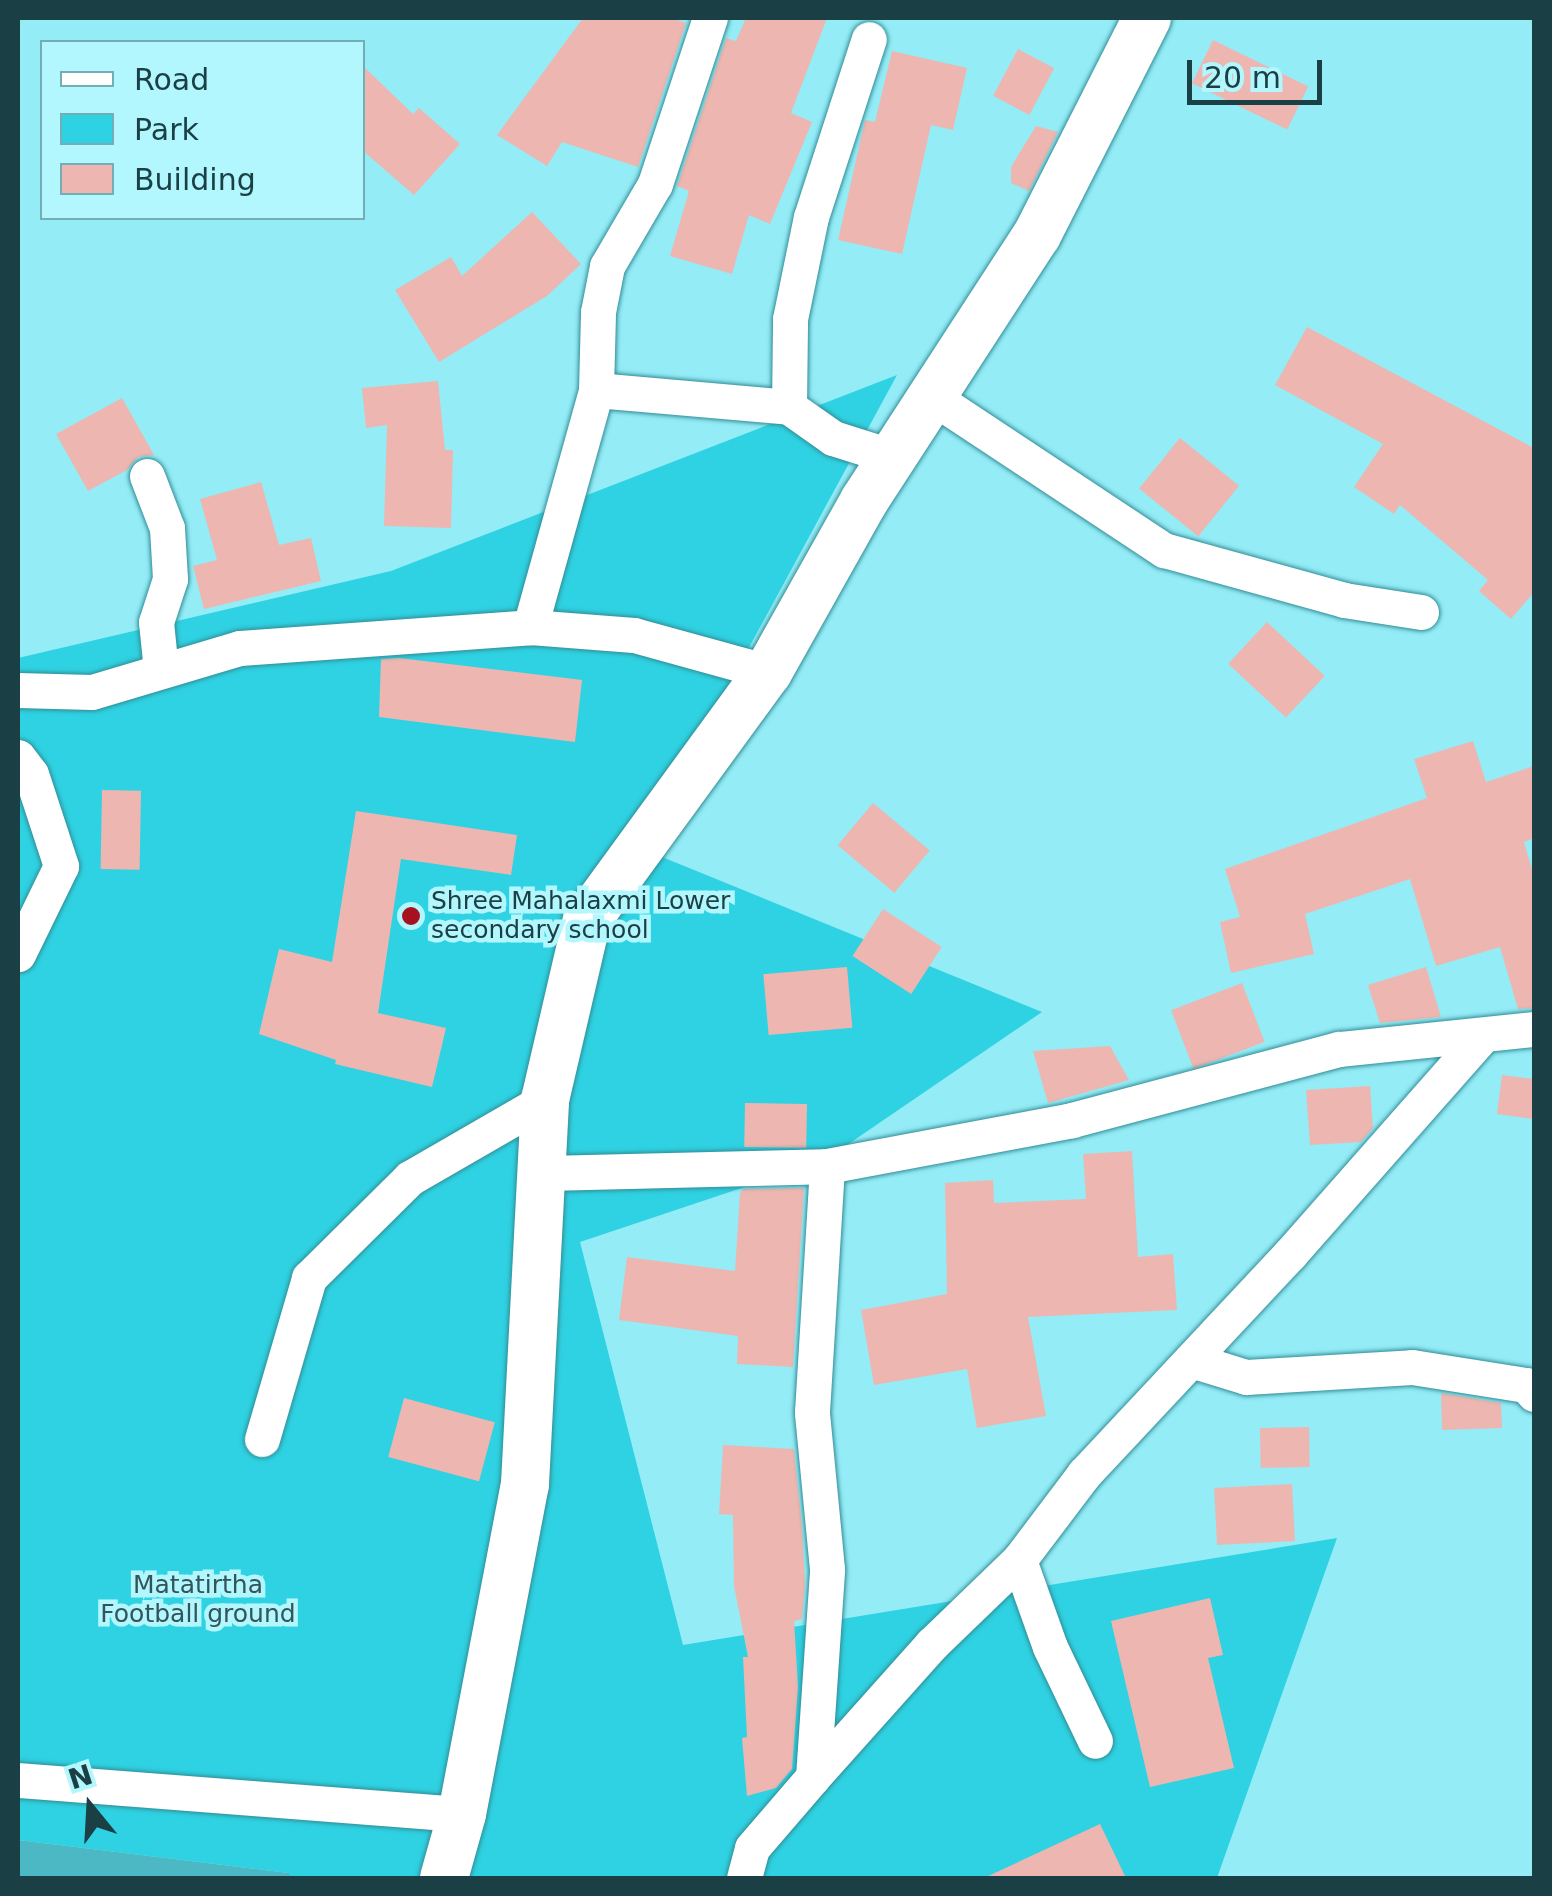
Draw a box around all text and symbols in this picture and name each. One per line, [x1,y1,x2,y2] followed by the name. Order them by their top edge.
[40,40,365,220] legend
[1192,40,1327,102] scale bar
[1204,60,1281,95] text: 20 m
[134,62,209,97] text: Road
[134,112,199,147] text: Park
[134,162,256,197] text: Building
[431,887,730,946] place label: Shree Mahalaxmi Lower secondary school
[400,905,422,927] marker: Shree Mahalaxmi Lower secondary school
[100,1571,296,1630] park label: Matatirtha Football ground
[40,1756,140,1856] north arrow
[64,1758,97,1796] text: N

